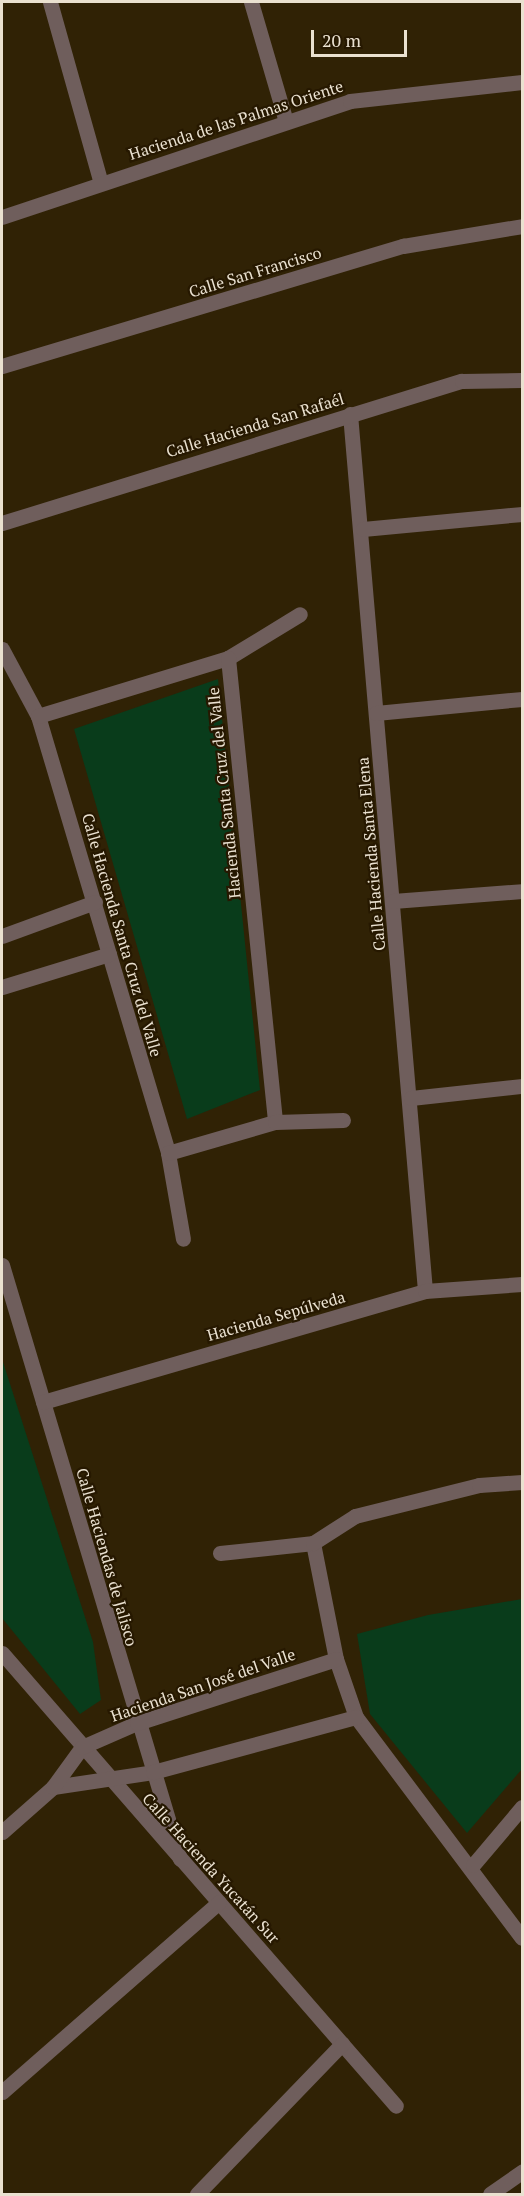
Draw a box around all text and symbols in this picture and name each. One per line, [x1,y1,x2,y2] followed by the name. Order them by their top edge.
[314,18,410,56] scale bar
[322,28,361,52] text: 20 m
[126,76,346,164] street label: Hacienda de las Palmas Oriente
[186,243,324,301] street label: Calle San Francisco
[164,389,346,461] street label: Calle Hacienda San Rafaél
[203,686,245,900] street label: Hacienda Santa Cruz del Valle
[353,756,389,952] street label: Calle Hacienda Santa Elena
[78,811,166,1059] street label: Calle Hacienda Santa Cruz del Valle
[205,1287,347,1345] street label: Hacienda Sepúlveda
[72,1466,142,1648] street label: Calle Haciendas de Jalisco
[108,1644,298,1726] street label: Hacienda San José del Valle
[138,1789,284,1947] street label: Calle Hacienda Yucatán Sur

